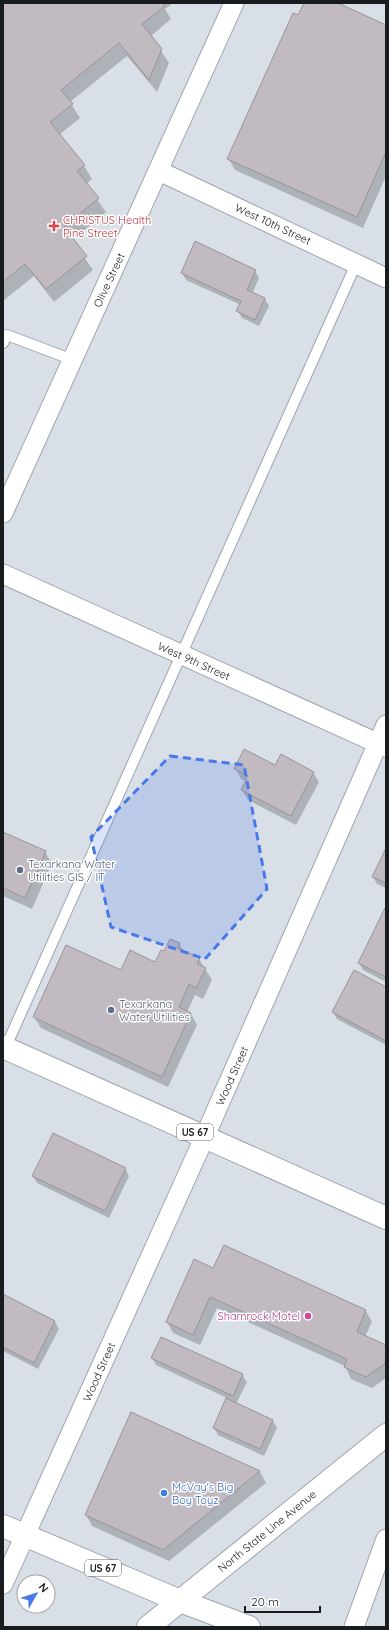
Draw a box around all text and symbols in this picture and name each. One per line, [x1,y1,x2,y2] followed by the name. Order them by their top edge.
[233,200,313,248] street label: West 10th Street
[63,213,151,240] place label: CHRISTUS Health Pine Street
[48,220,60,232] marker: CHRISTUS Health Pine Street
[90,250,128,309] street label: Olive Street
[156,639,233,683] street label: West 9th Street
[28,857,116,884] place label: Texarkana Water Utilities GIS / IT
[15,865,25,875] marker: Texarkana Water Utilities GIS / IT
[119,997,190,1024] place label: Texarkana Water Utilities
[106,1005,116,1015] marker: Texarkana Water Utilities
[213,1044,251,1108] street label: Wood Street
[177,1124,213,1140] road number: US 67
[217,1309,300,1323] place label: Shamrock Motel
[303,1311,313,1321] marker: Shamrock Motel
[80,1340,118,1404] street label: Wood Street
[172,1480,233,1507] place label: McVay's Big Boy Toyz
[215,1487,319,1575] street label: North State Line Avenue
[159,1488,169,1498] marker: McVay's Big Boy Toyz
[85,1560,121,1576] road number: US 67
[16,1574,56,1614] north arrow
[36,1580,52,1595] text: N
[245,1588,320,1614] scale bar
[251,1594,279,1609] text: 20 m

